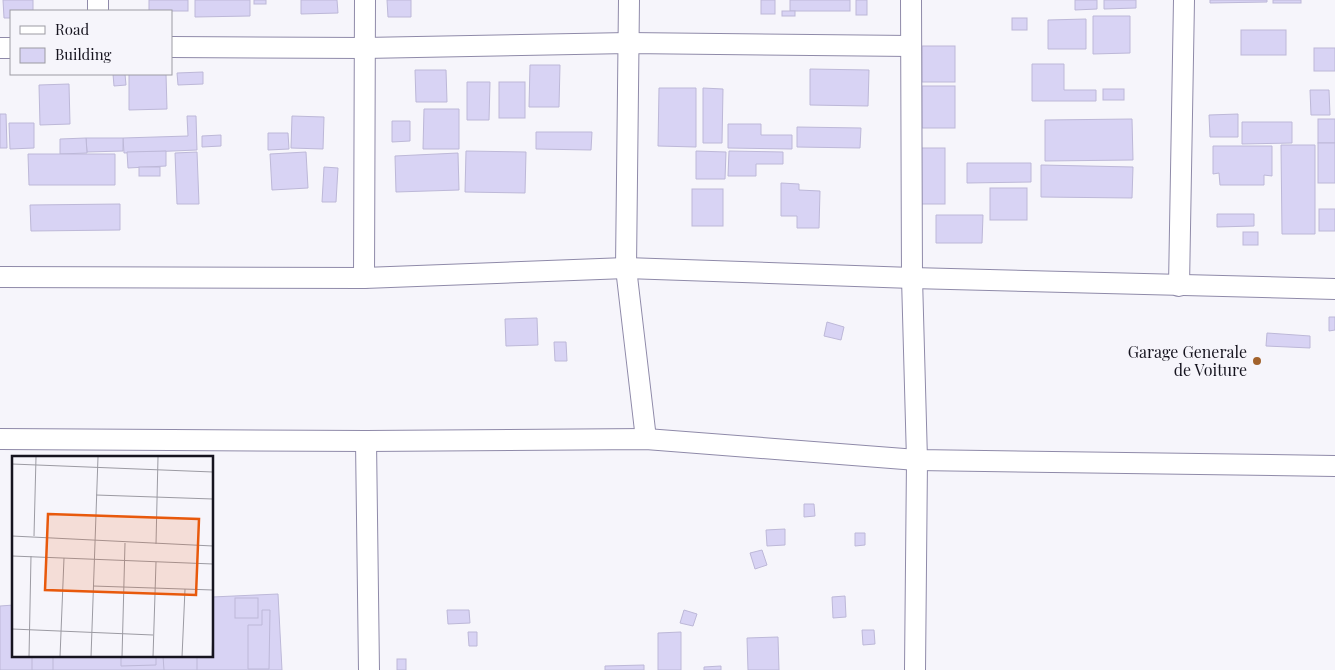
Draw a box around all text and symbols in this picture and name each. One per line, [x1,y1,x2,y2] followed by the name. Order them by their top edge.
[10,10,172,75] legend
[55,19,89,39] text: Road
[55,44,112,64] text: Building
[1128,341,1247,380] place label: Garage Generale de Voiture
[1251,355,1263,367] marker: Garage Generale de Voiture
[12,456,214,658] inset map

